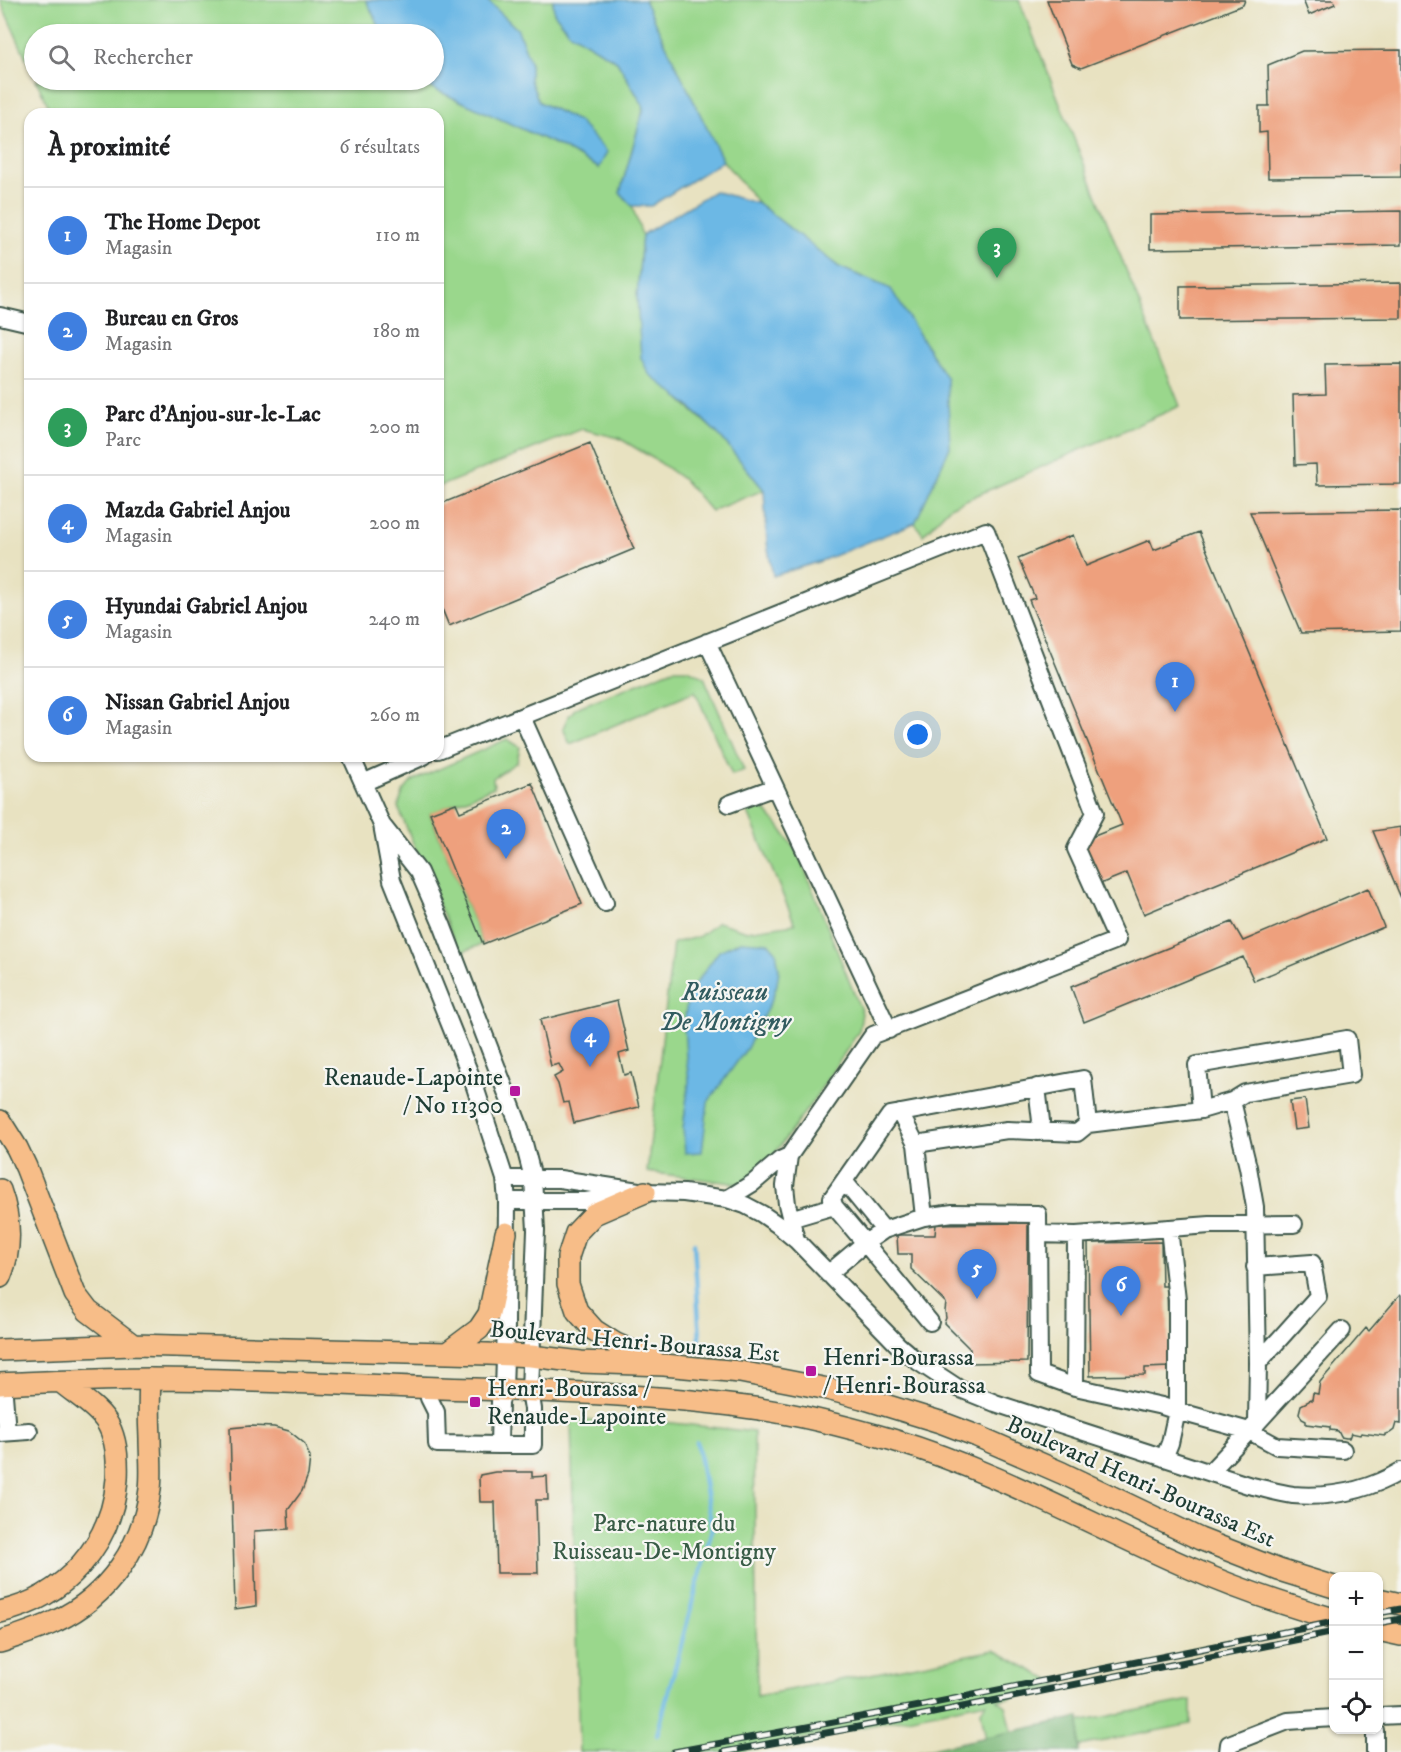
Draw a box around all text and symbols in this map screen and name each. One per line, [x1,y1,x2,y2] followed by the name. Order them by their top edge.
[24,24,444,90] search box
[45,41,78,74] icon: search
[93,44,193,71] text: Rechercher
[48,131,170,164] text: À proximité
[339,135,420,160] text: 6 résultats
[105,209,260,236] text: The Home Depot
[64,223,71,248] text: 1
[375,223,420,248] text: 110 m
[978,228,1016,278] pin: 3
[105,236,172,261] text: Magasin
[105,305,238,332] text: Bureau en Gros
[63,319,72,344] text: 2
[373,319,420,344] text: 180 m
[105,332,172,357] text: Magasin
[105,401,321,428] text: Parc d'Anjou-sur-le-Lac
[64,415,71,440] text: 3
[369,415,420,440] text: 200 m
[105,428,141,453] text: Parc
[105,497,290,524] text: Mazda Gabriel Anjou
[62,511,73,536] text: 4
[369,511,420,536] text: 200 m
[105,524,172,549] text: Magasin
[105,593,308,620] text: Hyundai Gabriel Anjou
[63,607,72,632] text: 5
[369,607,420,632] text: 240 m
[105,620,172,645] text: Magasin
[1156,662,1194,712] pin: 1
[105,689,290,716] text: Nissan Gabriel Anjou
[62,703,73,728] text: 6
[370,703,420,728] text: 260 m
[105,716,172,741] text: Magasin
[903,720,932,749] your location
[486,810,526,859] pin: 2
[659,976,793,1039] water label: Ruisseau De Montigny
[570,1018,610,1067] pin: 4
[324,1063,503,1121] place label: Renaude-Lapointe / No 11300
[508,1084,522,1098] marker: Renaude-Lapointe / No 11300
[958,1250,996,1299] pin: 5
[1102,1266,1140,1316] pin: 6
[489,1314,781,1370] street label: Boulevard Henri-Bourassa Est
[823,1343,986,1401] place label: Henri-Bourassa / Henri-Bourassa
[804,1364,818,1378] marker: Henri-Bourassa / Henri-Bourassa
[487,1374,666,1432] place label: Henri-Bourassa / Renaude-Lapointe
[468,1395,482,1409] marker: Henri-Bourassa / Renaude-Lapointe
[1002,1409,1280,1555] street label: Boulevard Henri-Bourassa Est
[552,1509,777,1567] park label: Parc-nature du Ruisseau-De-Montigny
[1329,1572,1383,1734] map controls
[1329,1572,1383,1626] button: +
[1329,1626,1383,1680] button: −
[1329,1680,1383,1734] button: locate

